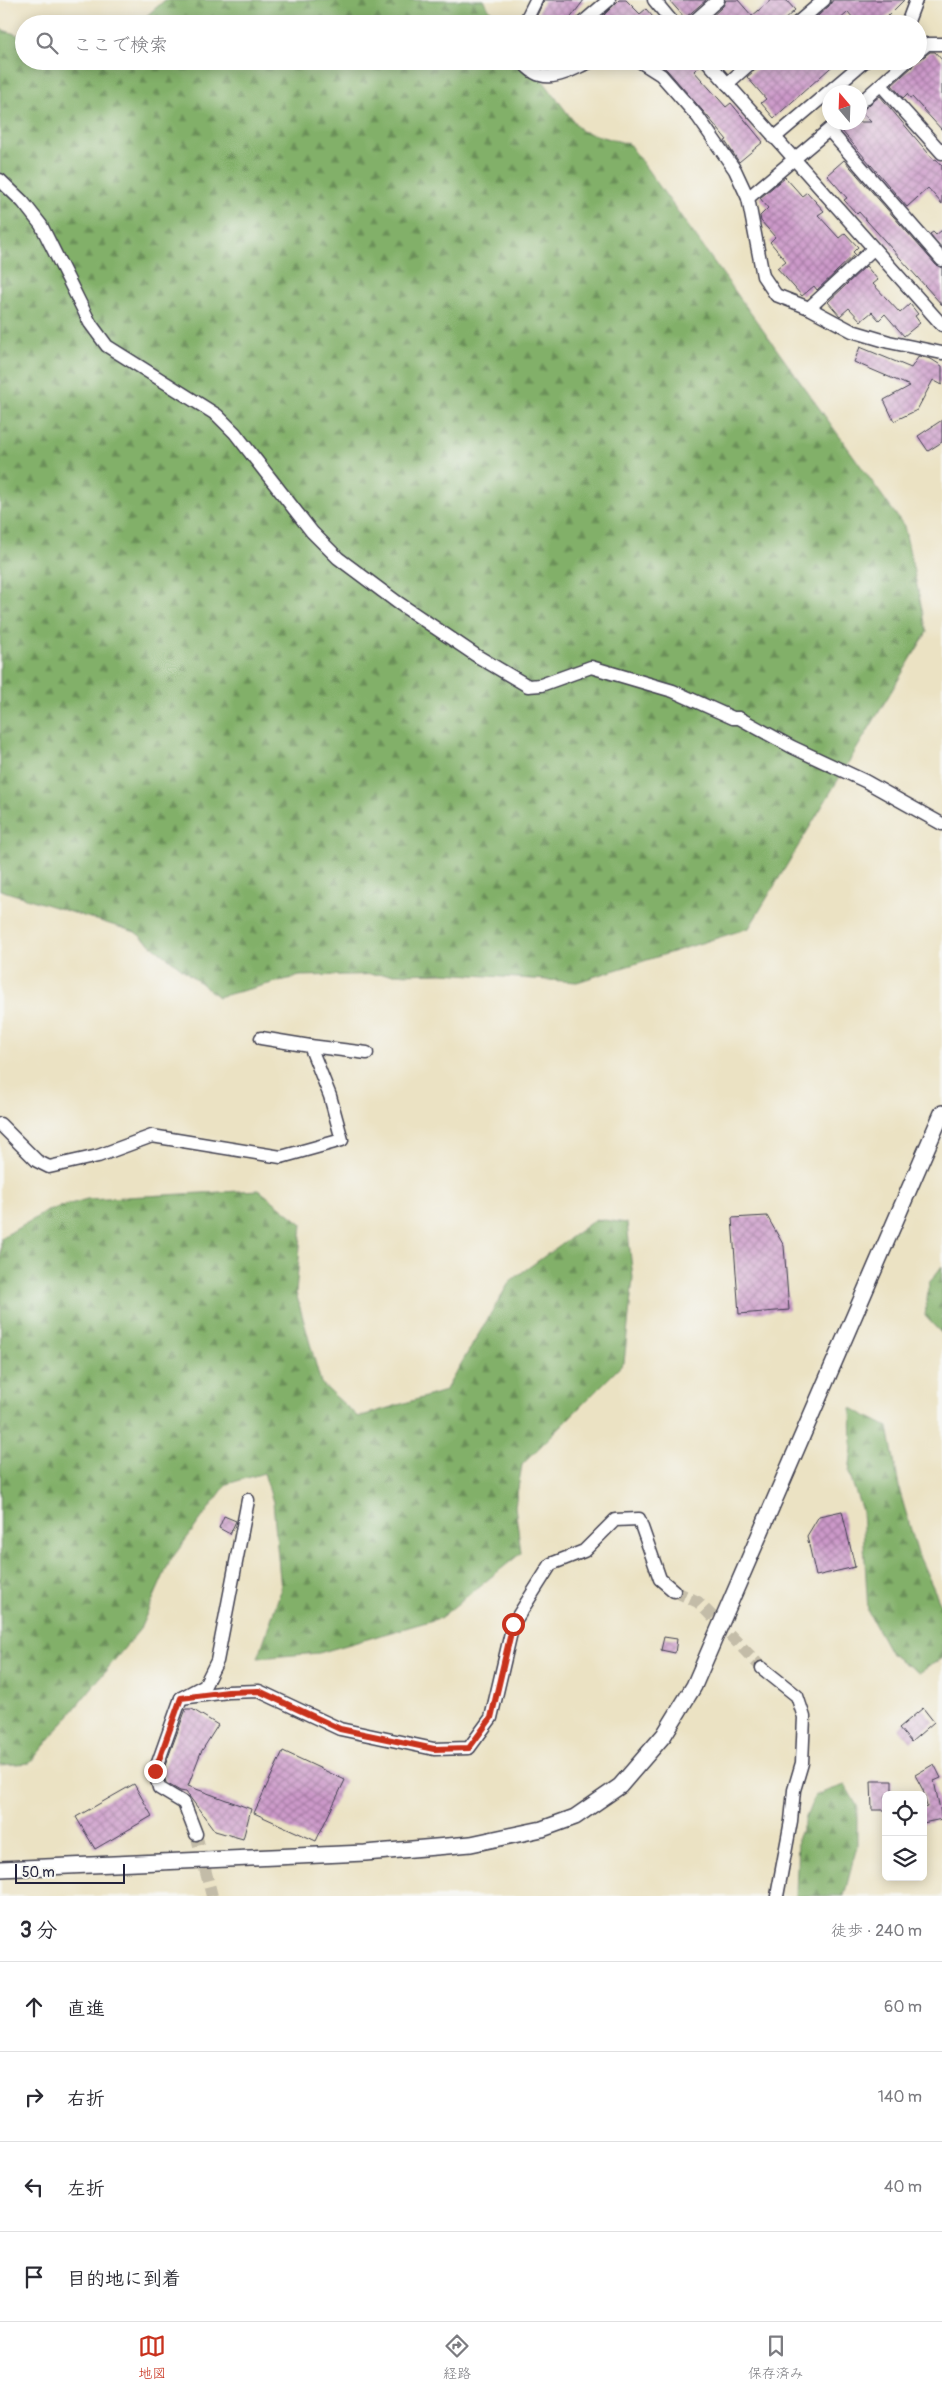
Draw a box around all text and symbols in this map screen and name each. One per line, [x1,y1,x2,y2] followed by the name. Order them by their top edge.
[15,15,927,70] search box
[33,29,61,57] icon: search
[73,33,168,57] text: ここで検索
[822,85,867,130] north arrow
[502,1613,525,1636] route start
[144,1760,167,1783] route end
[882,1791,927,1881] map controls
[882,1791,927,1836] button: locate
[882,1836,927,1881] button: layers
[15,1861,125,1884] scale bar
[22,1864,55,1881] text: 50 m
[20,1917,57,1944] text: 3 分
[831,1921,922,1941] text: 徒歩 · 240 m
[20,1993,48,2021] icon: ahead
[67,1997,105,2021] text: 直進
[884,1997,922,2017] text: 60 m
[20,2083,48,2111] icon: right
[67,2087,105,2111] text: 右折
[878,2087,922,2107] text: 140 m
[20,2173,48,2201] icon: left
[67,2177,105,2201] text: 左折
[884,2177,922,2197] text: 40 m
[20,2263,48,2291] icon: arrive
[67,2267,181,2291] text: 目的地に到着
[138,2332,166,2382] tab: 地図
[443,2332,471,2382] tab: 経路
[748,2332,804,2382] tab: 保存済み

